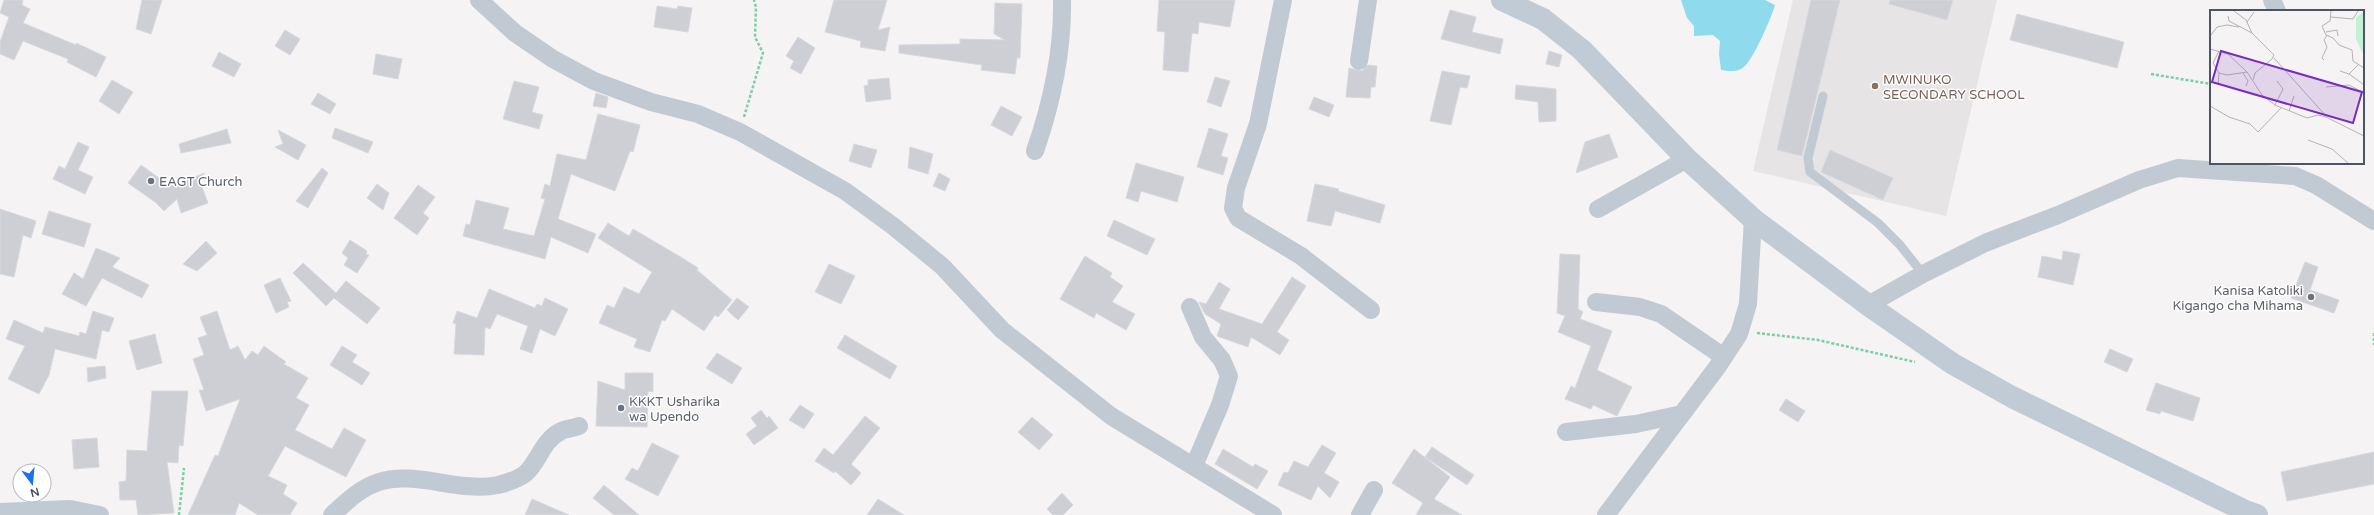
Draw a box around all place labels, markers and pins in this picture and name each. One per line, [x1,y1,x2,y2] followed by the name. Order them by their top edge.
[1883,72,2025,103] place label: MWINUKO SECONDARY SCHOOL
[1870,81,1880,91] marker: MWINUKO SECONDARY SCHOOL
[159,174,242,190] place label: EAGT Church
[146,176,156,186] marker: EAGT Church
[2172,283,2303,314] place label: Kanisa Katoliki Kigango cha Mihama
[2306,292,2316,302] marker: Kanisa Katoliki Kigango cha Mihama
[629,394,720,425] place label: KKKT Usharika wa Upendo
[616,403,626,413] marker: KKKT Usharika wa Upendo

